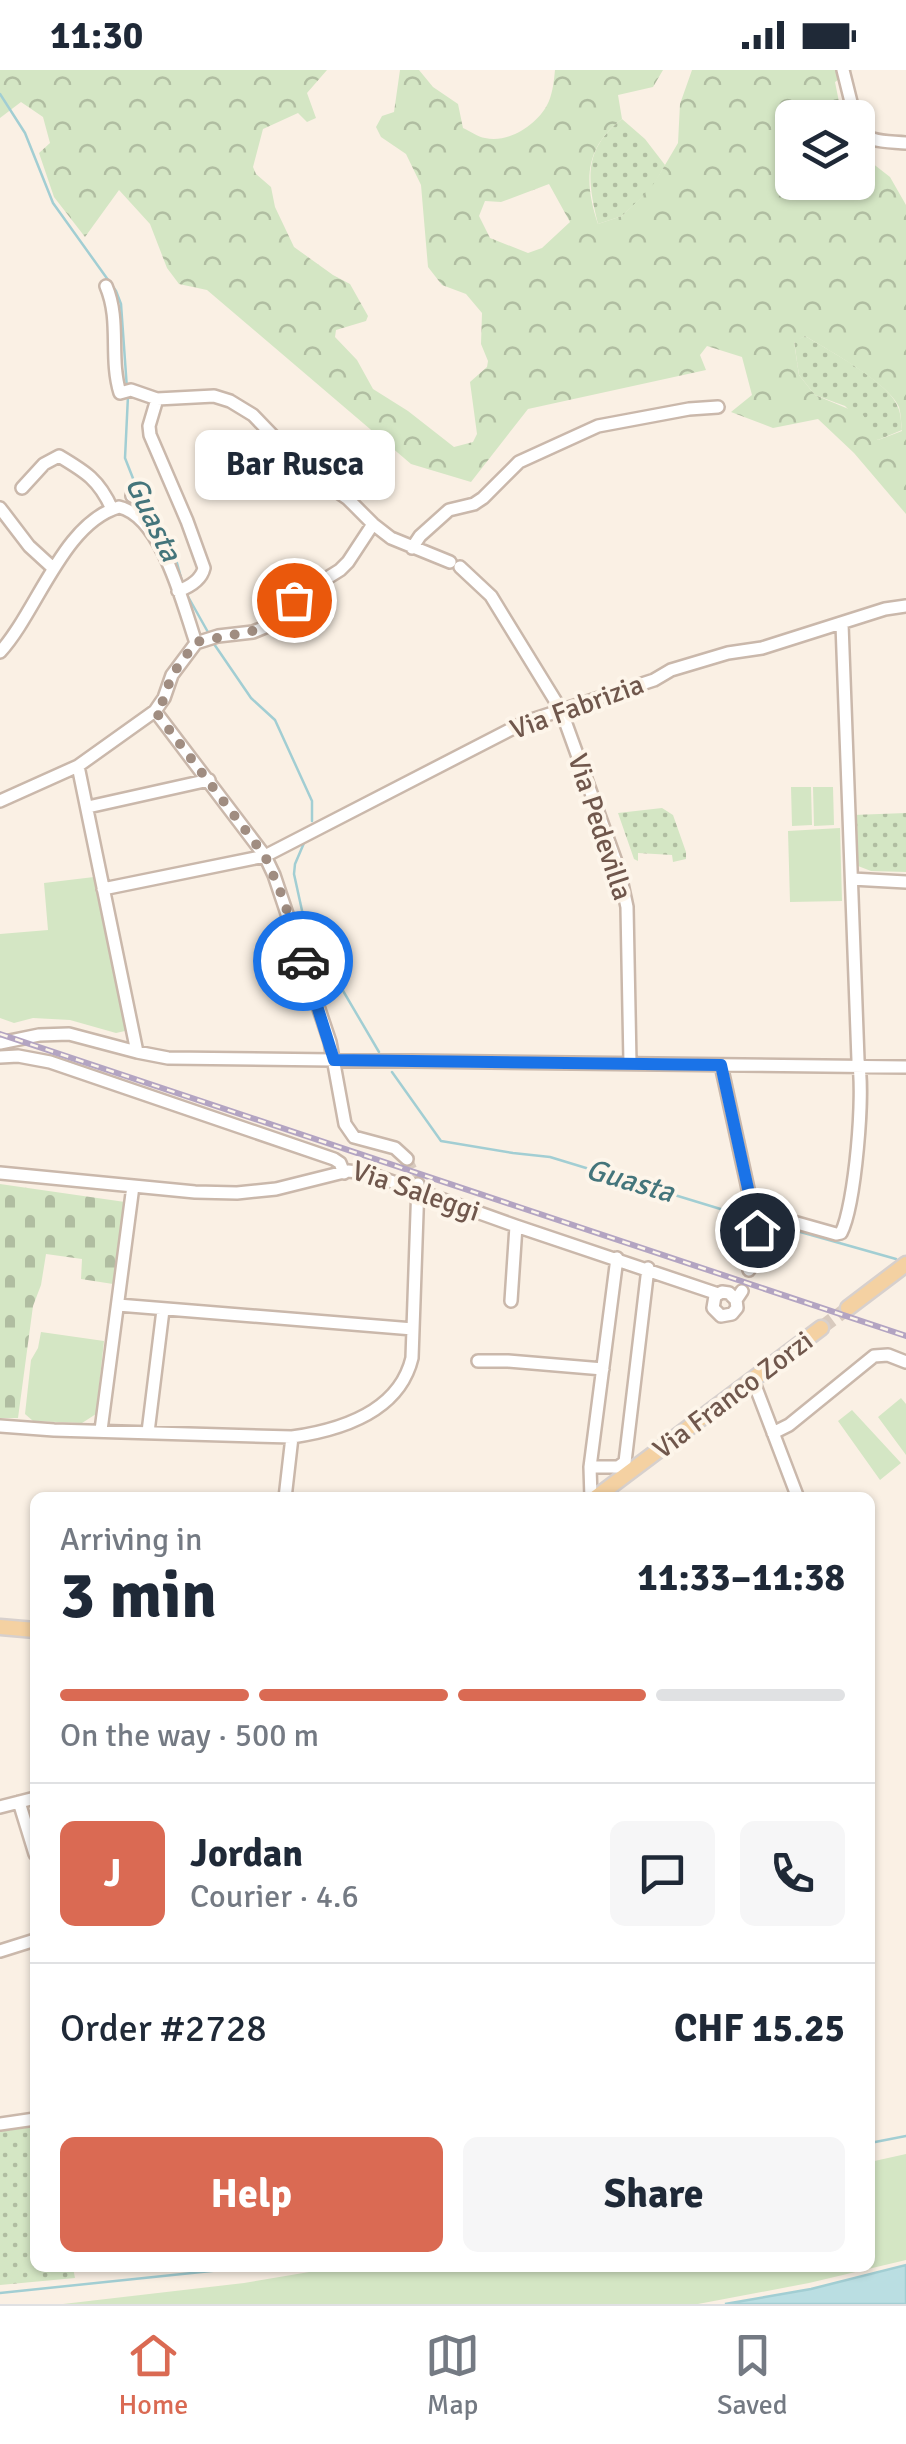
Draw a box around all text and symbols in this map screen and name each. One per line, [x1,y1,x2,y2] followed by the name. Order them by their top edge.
[50,12,143,59] text: 11:30
[775,100,875,200] map controls
[775,100,875,200] button: layers
[194,430,394,500] callout: Bar Rusca
[226,445,364,484] text: Bar Rusca
[117,471,190,568] water label: Guasta
[252,558,337,643] pin
[267,573,322,628] icon: bag
[506,667,648,747] street label: Via Fabrizia
[560,749,640,905] street label: Via Pedevilla
[253,911,353,1011] courier
[276,934,331,989] icon: car
[582,1151,679,1211] water label: Guasta
[348,1153,484,1229] street label: Via Saleggi
[715,1188,800,1273] pin
[730,1203,785,1258] icon: home
[646,1324,820,1466] street label: Via Franco Zorzi
[60,1520,202,1559] text: Arriving in
[637,1554,845,1601] text: 11:33–11:38
[60,1556,217,1636] text: 3 min
[60,1716,319,1755] text: On the way · 500 m
[610,1821,715,1926] button: chat
[740,1821,845,1926] button: phone
[190,1830,303,1877] text: Jordan
[104,1850,121,1897] text: J
[190,1877,359,1916] text: Courier · 4.6
[60,2005,267,2052] text: Order #2728
[674,2005,845,2052] text: CHF 15.25
[60,2137,443,2252] button: Help
[463,2137,845,2252] button: Share
[118,2328,188,2422] tab: Home
[425,2328,480,2422] tab: Map
[717,2328,788,2422] tab: Saved

